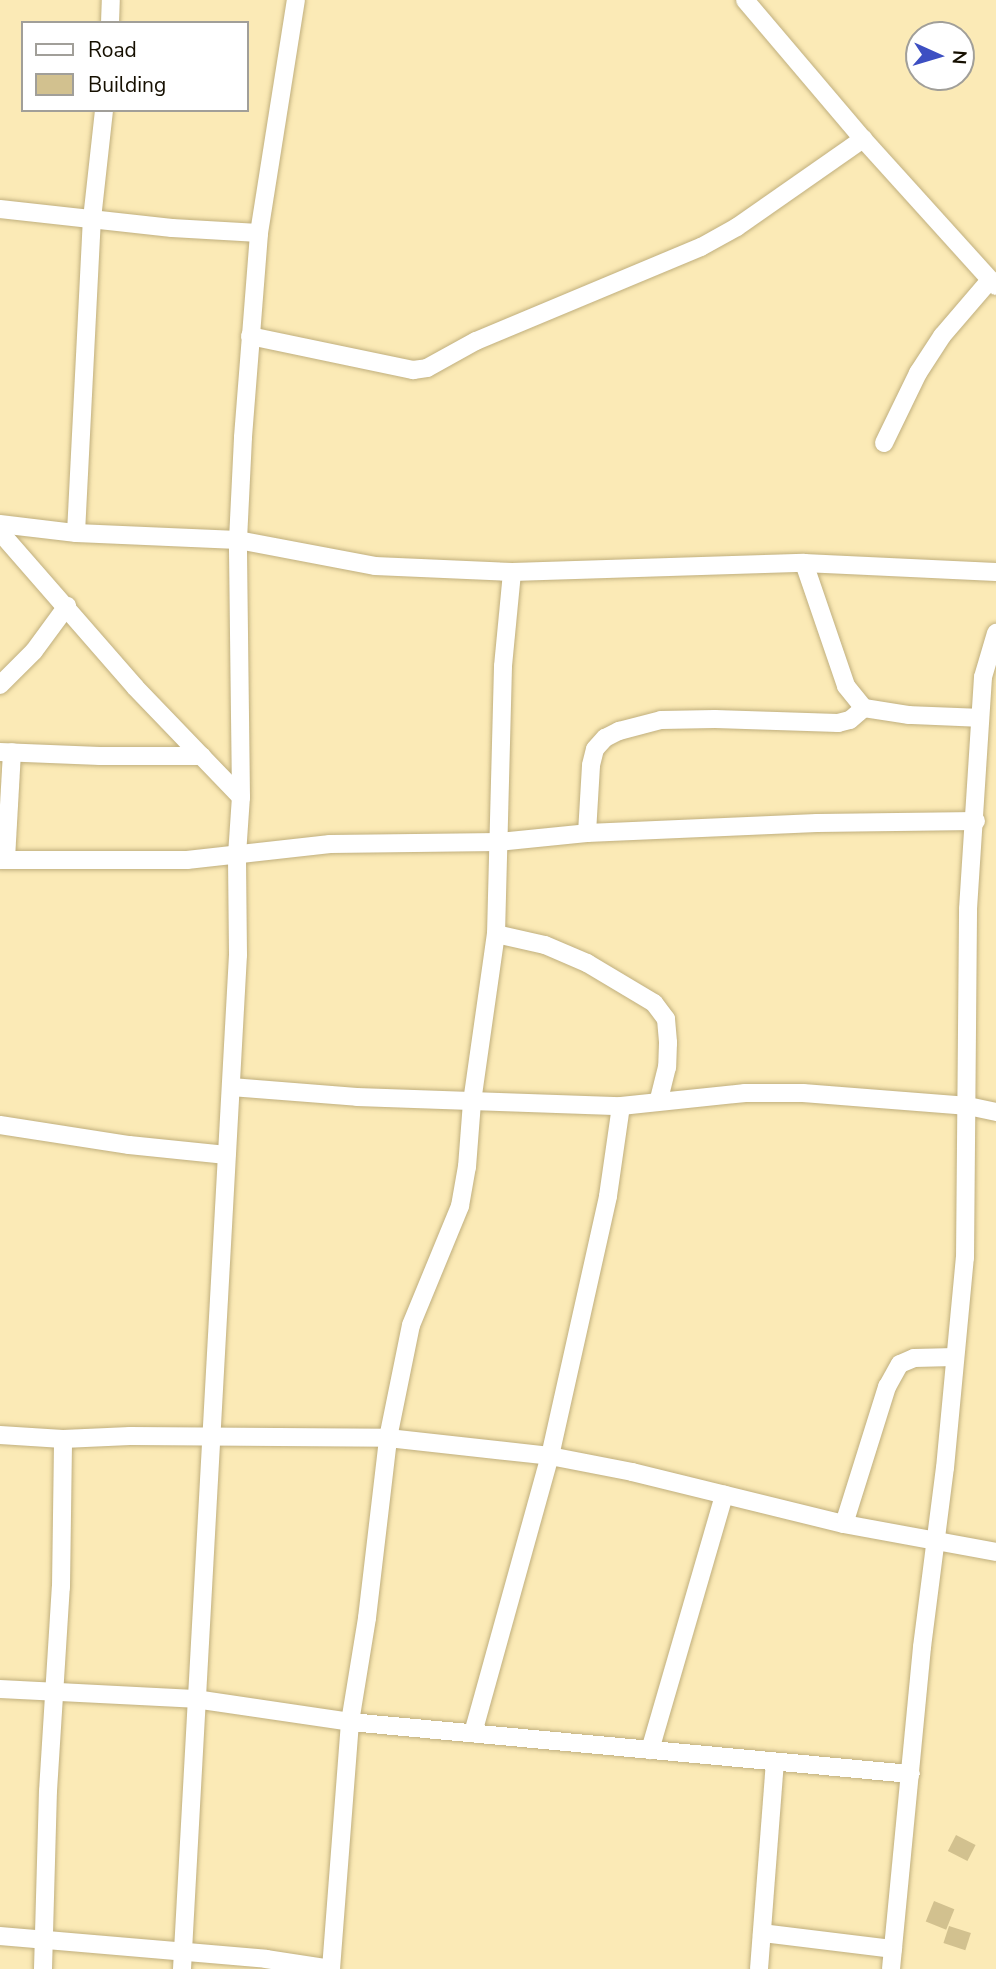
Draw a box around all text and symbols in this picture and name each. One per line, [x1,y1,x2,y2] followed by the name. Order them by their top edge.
[21,21,248,112] legend
[905,21,975,91] north arrow
[88,36,137,64] text: Road
[945,49,972,65] text: N
[88,71,166,99] text: Building

